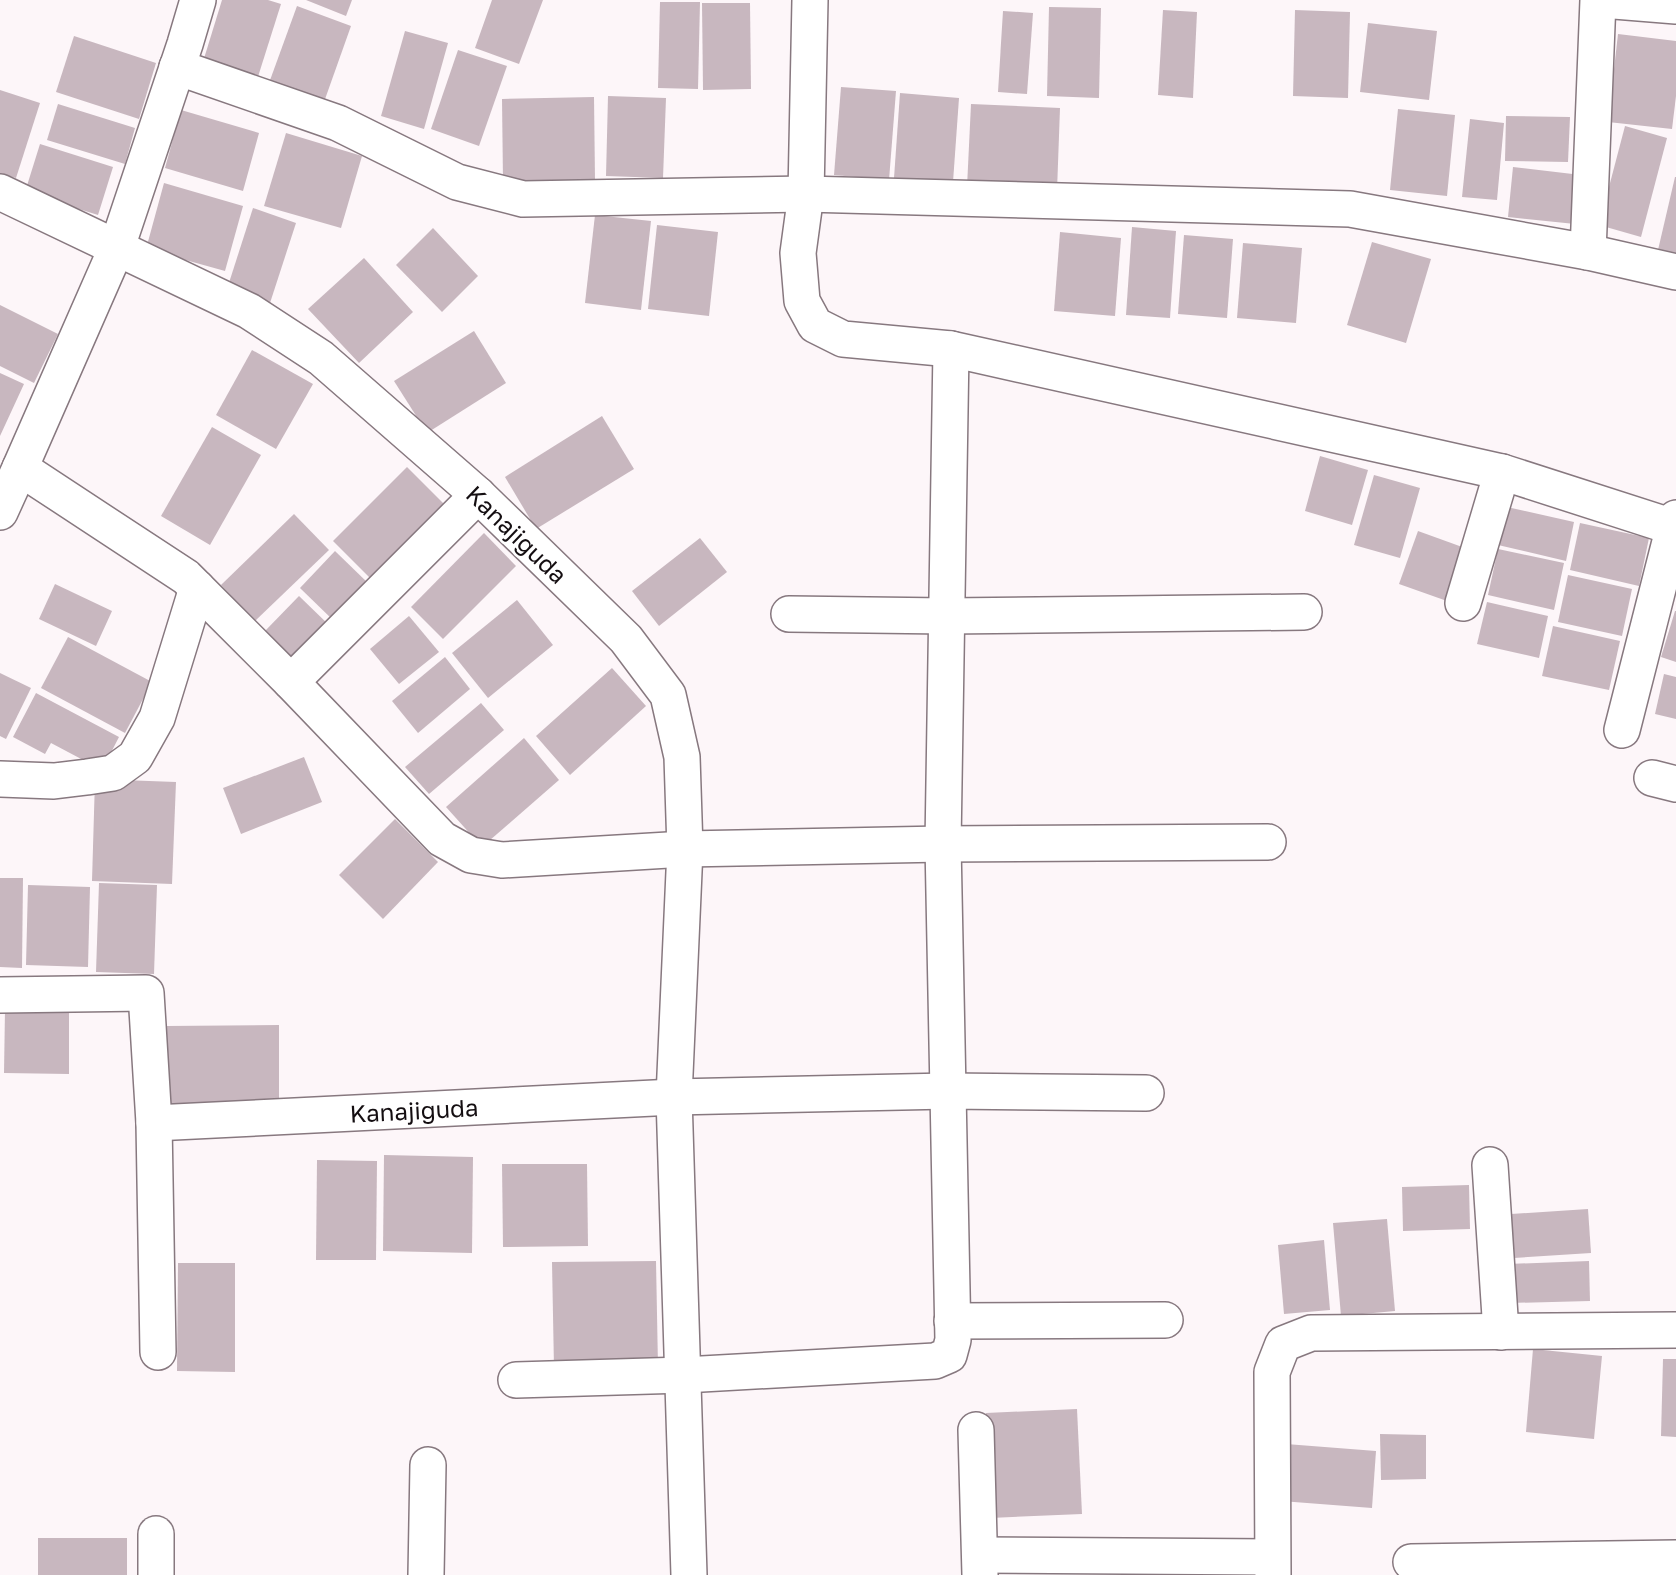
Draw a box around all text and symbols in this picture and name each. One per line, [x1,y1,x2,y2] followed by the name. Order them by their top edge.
[461,479,573,589] street label: Kanajiguda
[349,1092,479,1128] street label: Kanajiguda

